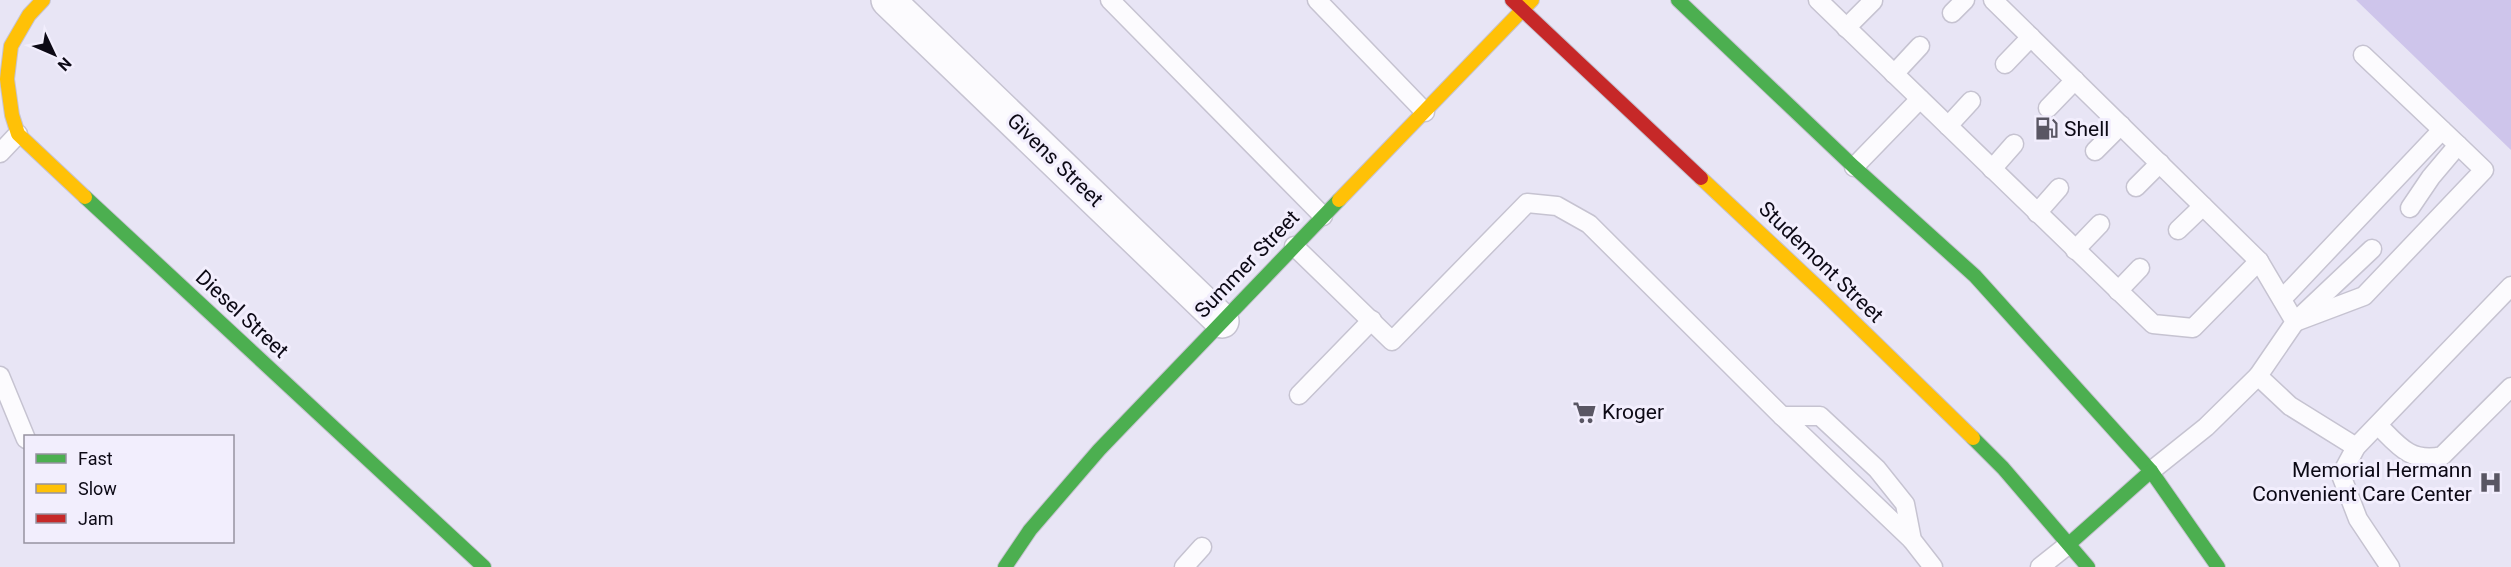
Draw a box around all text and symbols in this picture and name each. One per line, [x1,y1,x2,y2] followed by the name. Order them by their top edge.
[24,24,84,84] north arrow
[54,53,75,75] text: N
[1002,108,1108,212] street label: Givens Street
[2033,116,2059,142] fuel station icon: Shell
[2064,117,2109,141] place label: Shell
[1754,197,1888,327] street label: Studemont Street
[1190,205,1304,323] street label: Summer Street
[191,265,293,363] street label: Diesel Street
[1571,399,1597,425] supermarket icon: Kroger
[1602,400,1664,424] place label: Kroger
[24,435,234,543] legend
[78,448,113,469] text: Fast
[2252,458,2472,506] place label: Memorial Hermann Convenient Care Center
[2477,469,2503,495] hospital icon: Memorial Hermann Convenient Care Center
[78,478,117,499] text: Slow
[78,508,114,529] text: Jam

